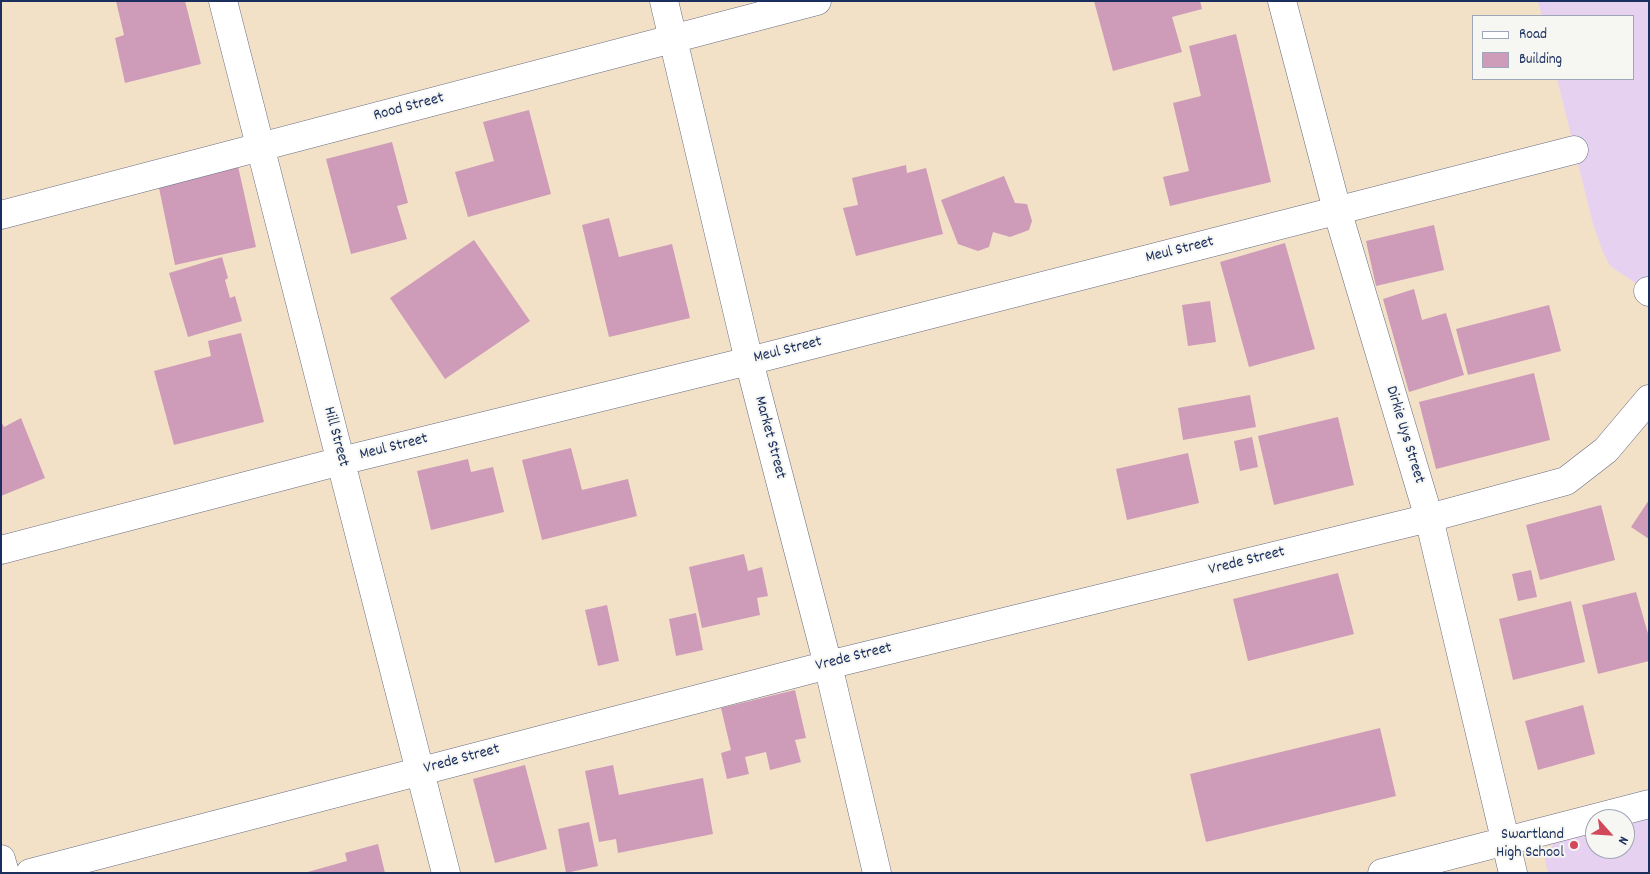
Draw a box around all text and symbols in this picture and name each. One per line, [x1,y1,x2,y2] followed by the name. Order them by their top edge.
[1472,15,1635,80] legend
[1519,24,1547,46] text: Road
[1519,49,1562,71] text: Building
[372,89,446,127] street label: Rood Street
[1144,233,1216,269] street label: Meul Street
[752,333,824,369] street label: Meul Street
[1380,384,1428,486] street label: Dirkie Uys Street
[749,395,789,481] street label: Market Street
[318,405,352,469] street label: Hill Street
[358,430,430,466] street label: Meul Street
[1207,543,1287,581] street label: Vrede Street
[814,639,894,677] street label: Vrede Street
[422,741,502,779] street label: Vrede Street
[1585,809,1635,859] north arrow
[1496,826,1564,864] place label: Swartland High School
[1612,833,1633,848] text: N
[1568,839,1580,851] marker: Swartland High School

